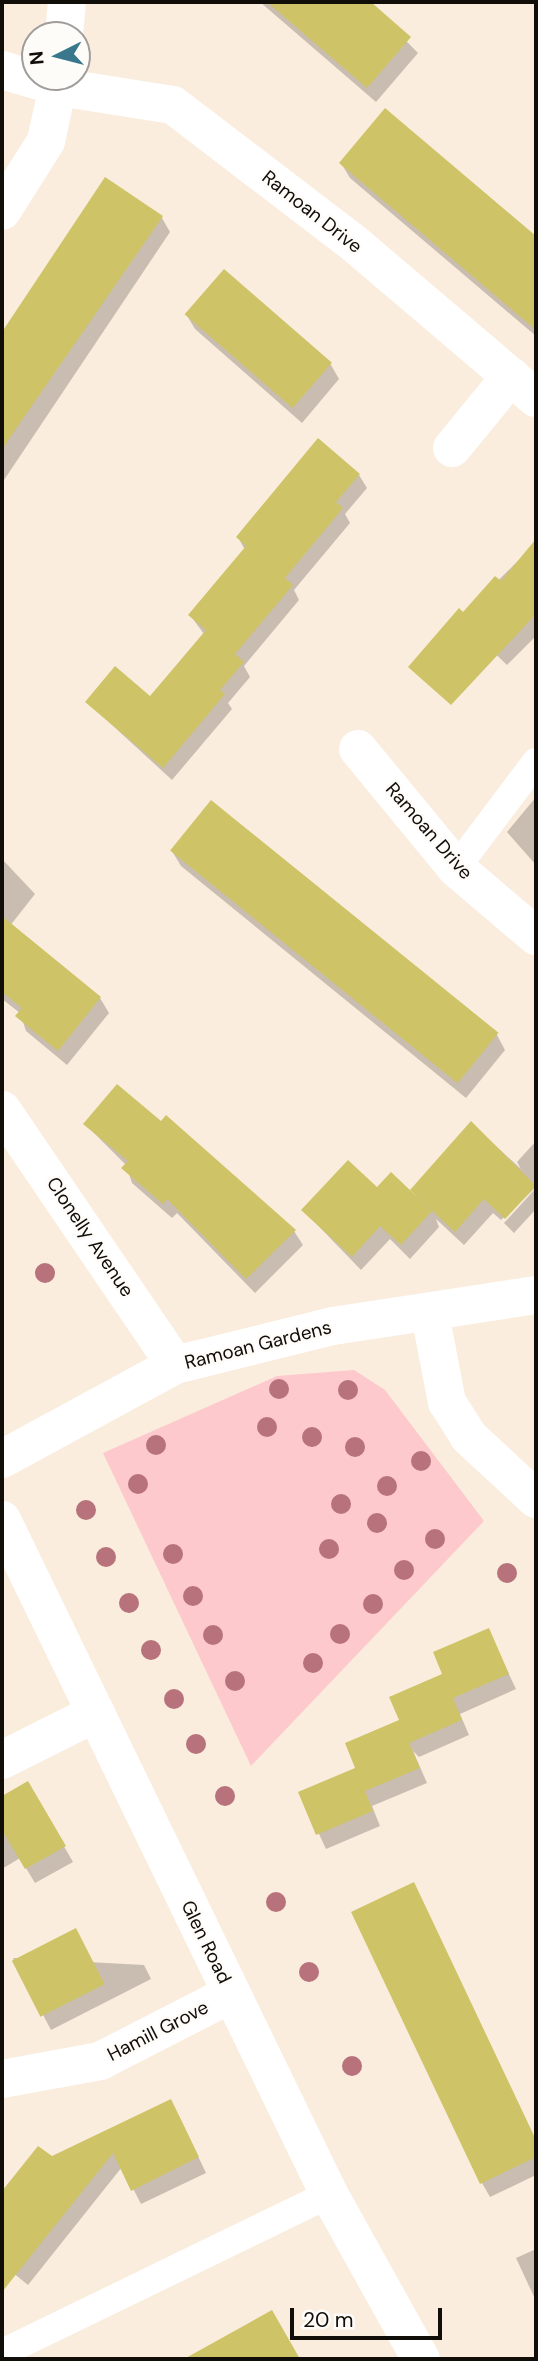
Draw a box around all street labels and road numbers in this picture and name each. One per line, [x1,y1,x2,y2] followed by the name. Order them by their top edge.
[257,166,367,258] street label: Ramoan Drive
[381,778,477,884] street label: Ramoan Drive
[42,1173,138,1301] street label: Clonelly Avenue
[182,1316,334,1374] street label: Ramoan Gardens
[176,1897,236,1987] street label: Glen Road
[104,1996,212,2066] street label: Hamill Grove

